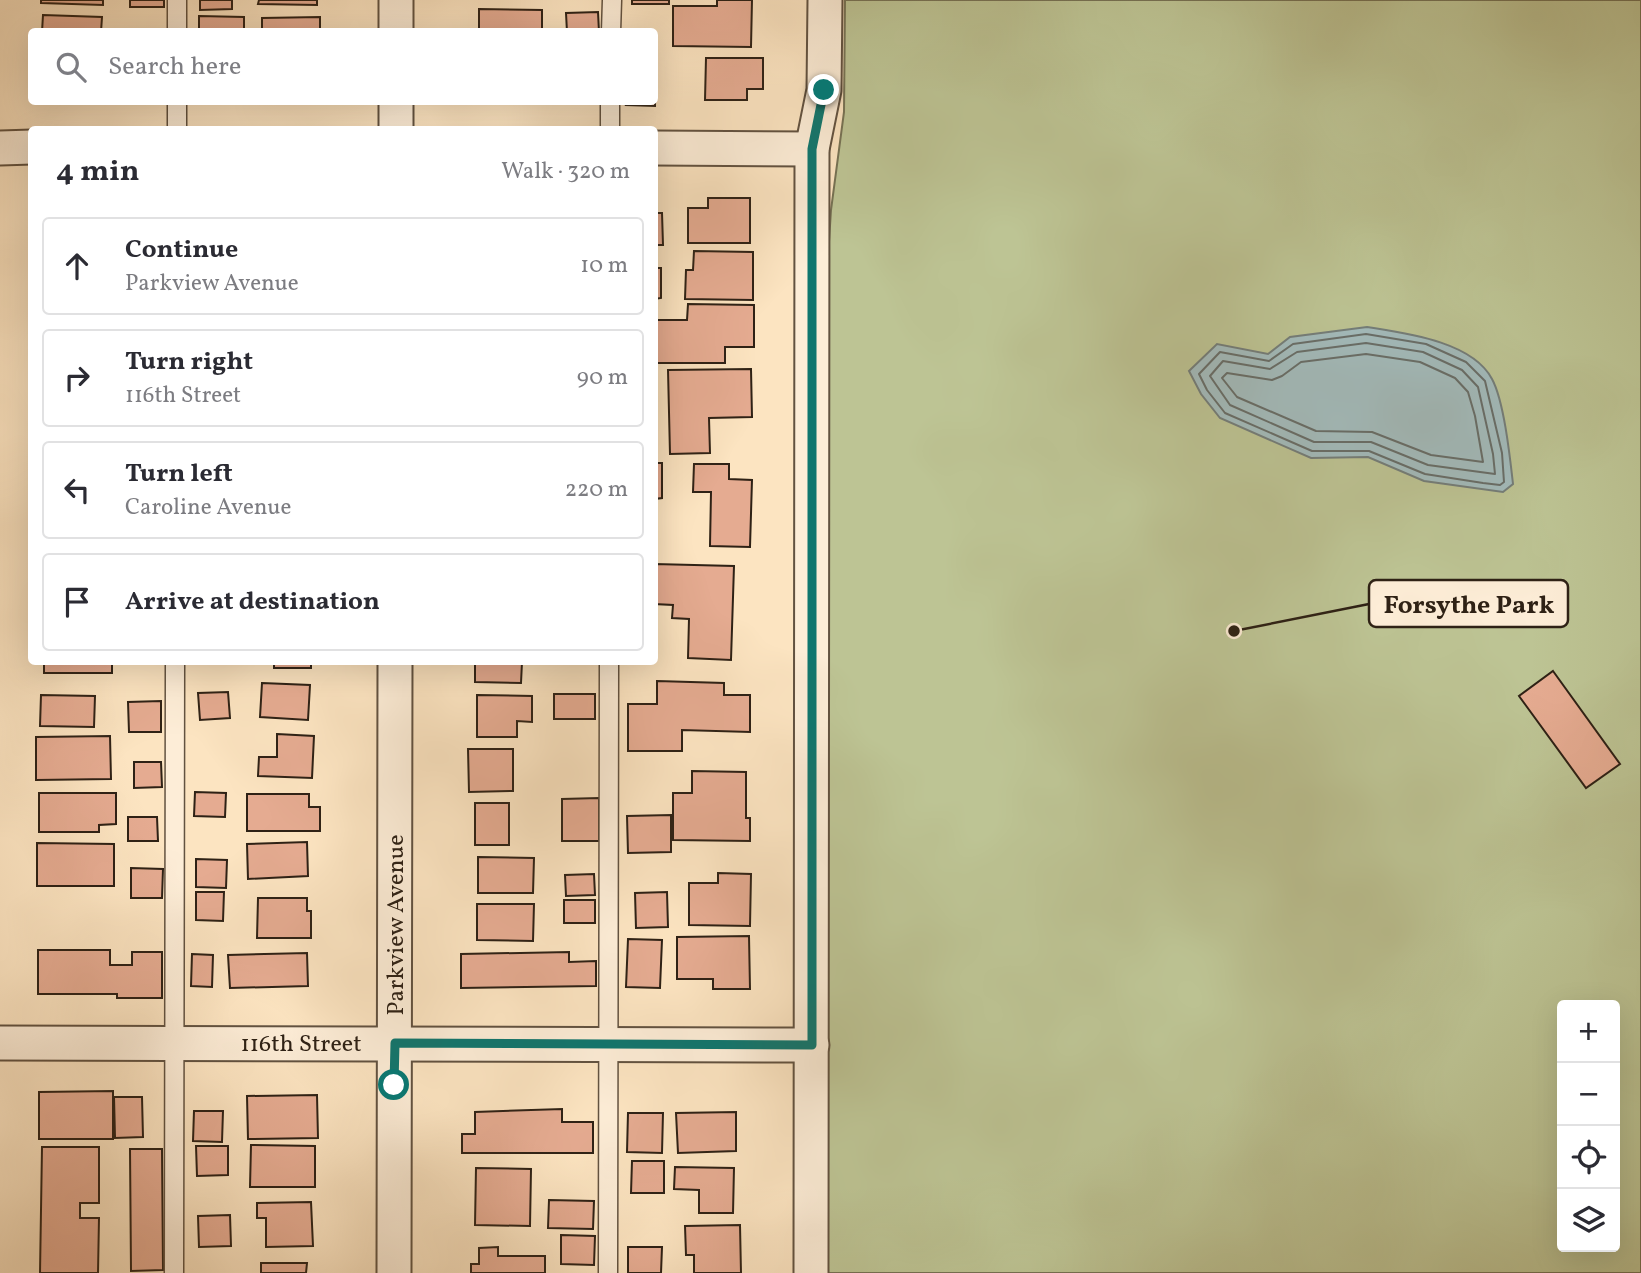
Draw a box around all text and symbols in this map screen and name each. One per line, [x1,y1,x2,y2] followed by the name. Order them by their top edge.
[28,28,658,105] search box
[52,48,90,86] icon: search
[108,49,241,85] text: Search here
[808,74,839,105] route end
[56,151,140,193] text: 4 min
[501,156,630,188] text: Walk · 320 m
[125,232,238,268] text: Continue
[58,247,96,285] icon: ahead
[580,250,628,282] text: 10 m
[125,268,299,300] text: Parkview Avenue
[125,344,253,380] text: Turn right
[58,359,96,397] icon: right
[577,362,628,394] text: 90 m
[125,380,241,412] text: 116th Street
[125,456,233,492] text: Turn left
[58,471,96,509] icon: left
[565,474,628,506] text: 220 m
[125,492,291,524] text: Caroline Avenue
[1369,580,1568,627] callout: Forsythe Park
[58,583,96,621] icon: arrive
[125,584,380,620] text: Arrive at destination
[1384,588,1555,624] text: Forsythe Park
[380,834,414,1016] street label: Parkview Avenue
[1557,1000,1620,1252] map controls
[1557,1000,1620,1063] button: +
[240,1028,362,1062] street label: 116th Street
[1557,1063,1620,1126] button: −
[378,1069,409,1100] route start
[1557,1126,1620,1189] button: locate
[1557,1189,1620,1252] button: layers

